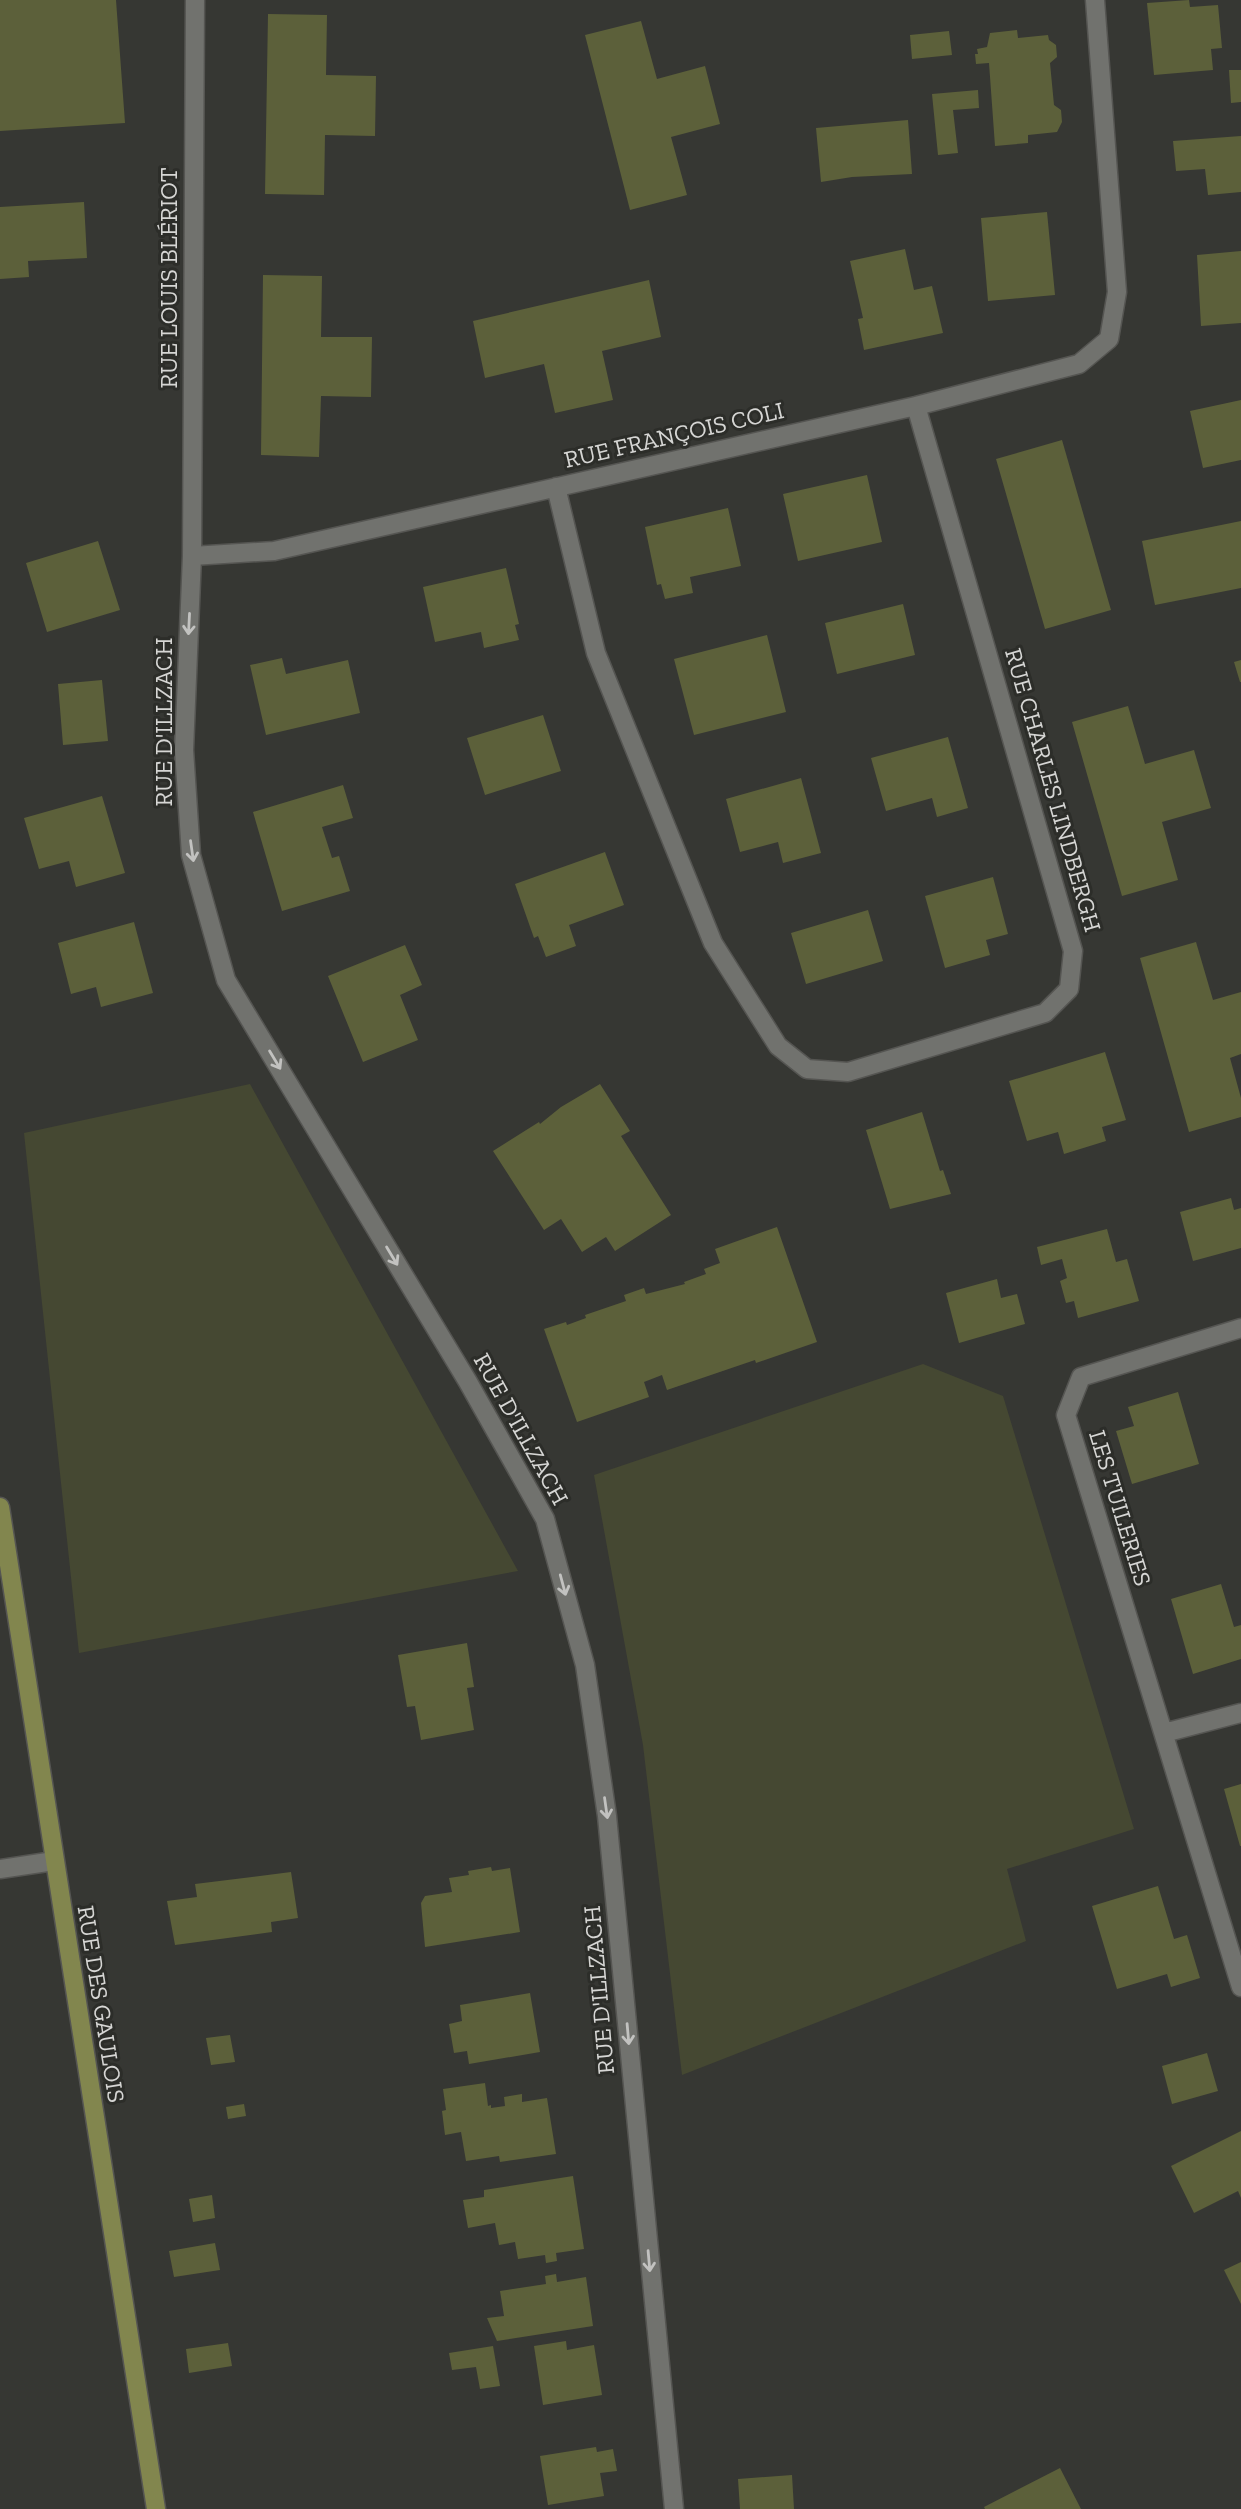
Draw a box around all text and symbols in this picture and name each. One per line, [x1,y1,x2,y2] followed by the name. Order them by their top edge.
[154,167,183,389] street label: RUE LOUIS BLÉRIOT
[561,395,787,474] street label: RUE FRANÇOIS COLI
[183,612,196,635] one-way arrow
[149,637,178,807] street label: RUE D'ILLZACH
[999,645,1108,935] street label: RUE CHARLES LINDBERGH
[186,839,199,862] one-way arrow
[268,1050,282,1070] one-way arrow
[385,1245,399,1265] one-way arrow
[468,1348,575,1510] street label: RUE D'ILLZACH
[1083,1426,1158,1589] street label: LES TUILERIES
[557,1574,570,1596] one-way arrow
[599,1796,612,1819] one-way arrow
[72,1903,131,2105] street label: RUE DES GAULOIS
[577,1905,620,2076] street label: RUE D'ILLZACH
[621,2023,634,2045] one-way arrow
[643,2249,656,2272] one-way arrow

